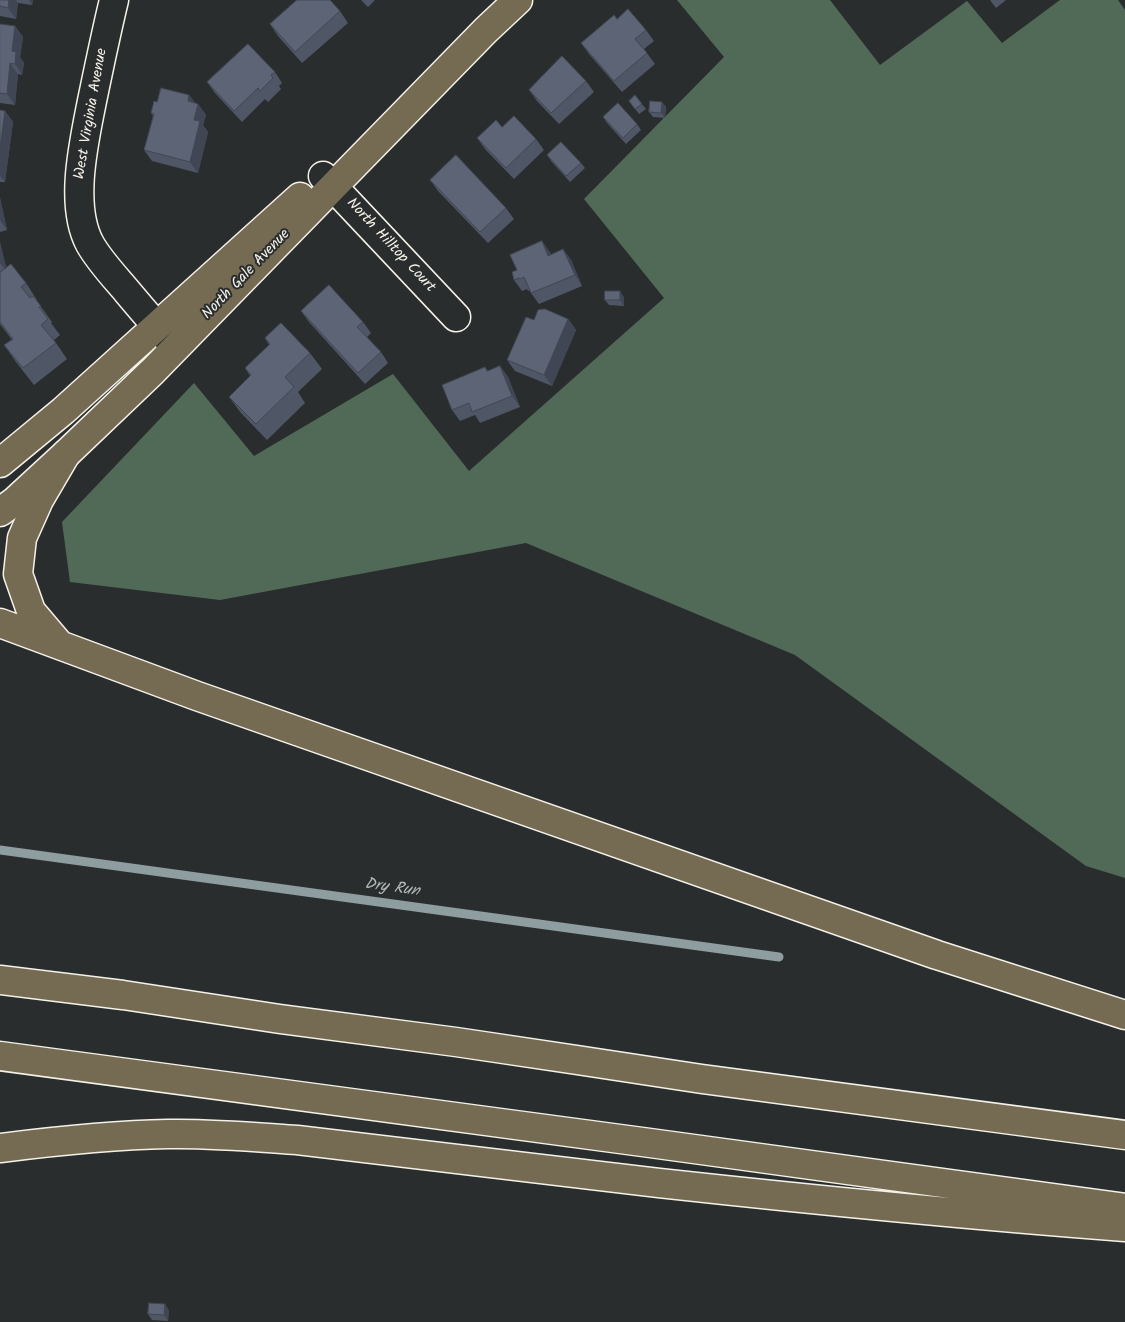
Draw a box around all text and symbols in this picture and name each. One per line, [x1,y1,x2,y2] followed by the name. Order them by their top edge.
[72,47,112,181] street label: West Virginia Avenue
[342,195,438,297] street label: North Hilltop Court
[199,226,295,324] street label: North Gale Avenue
[363,876,421,902] water label: Dry Run

